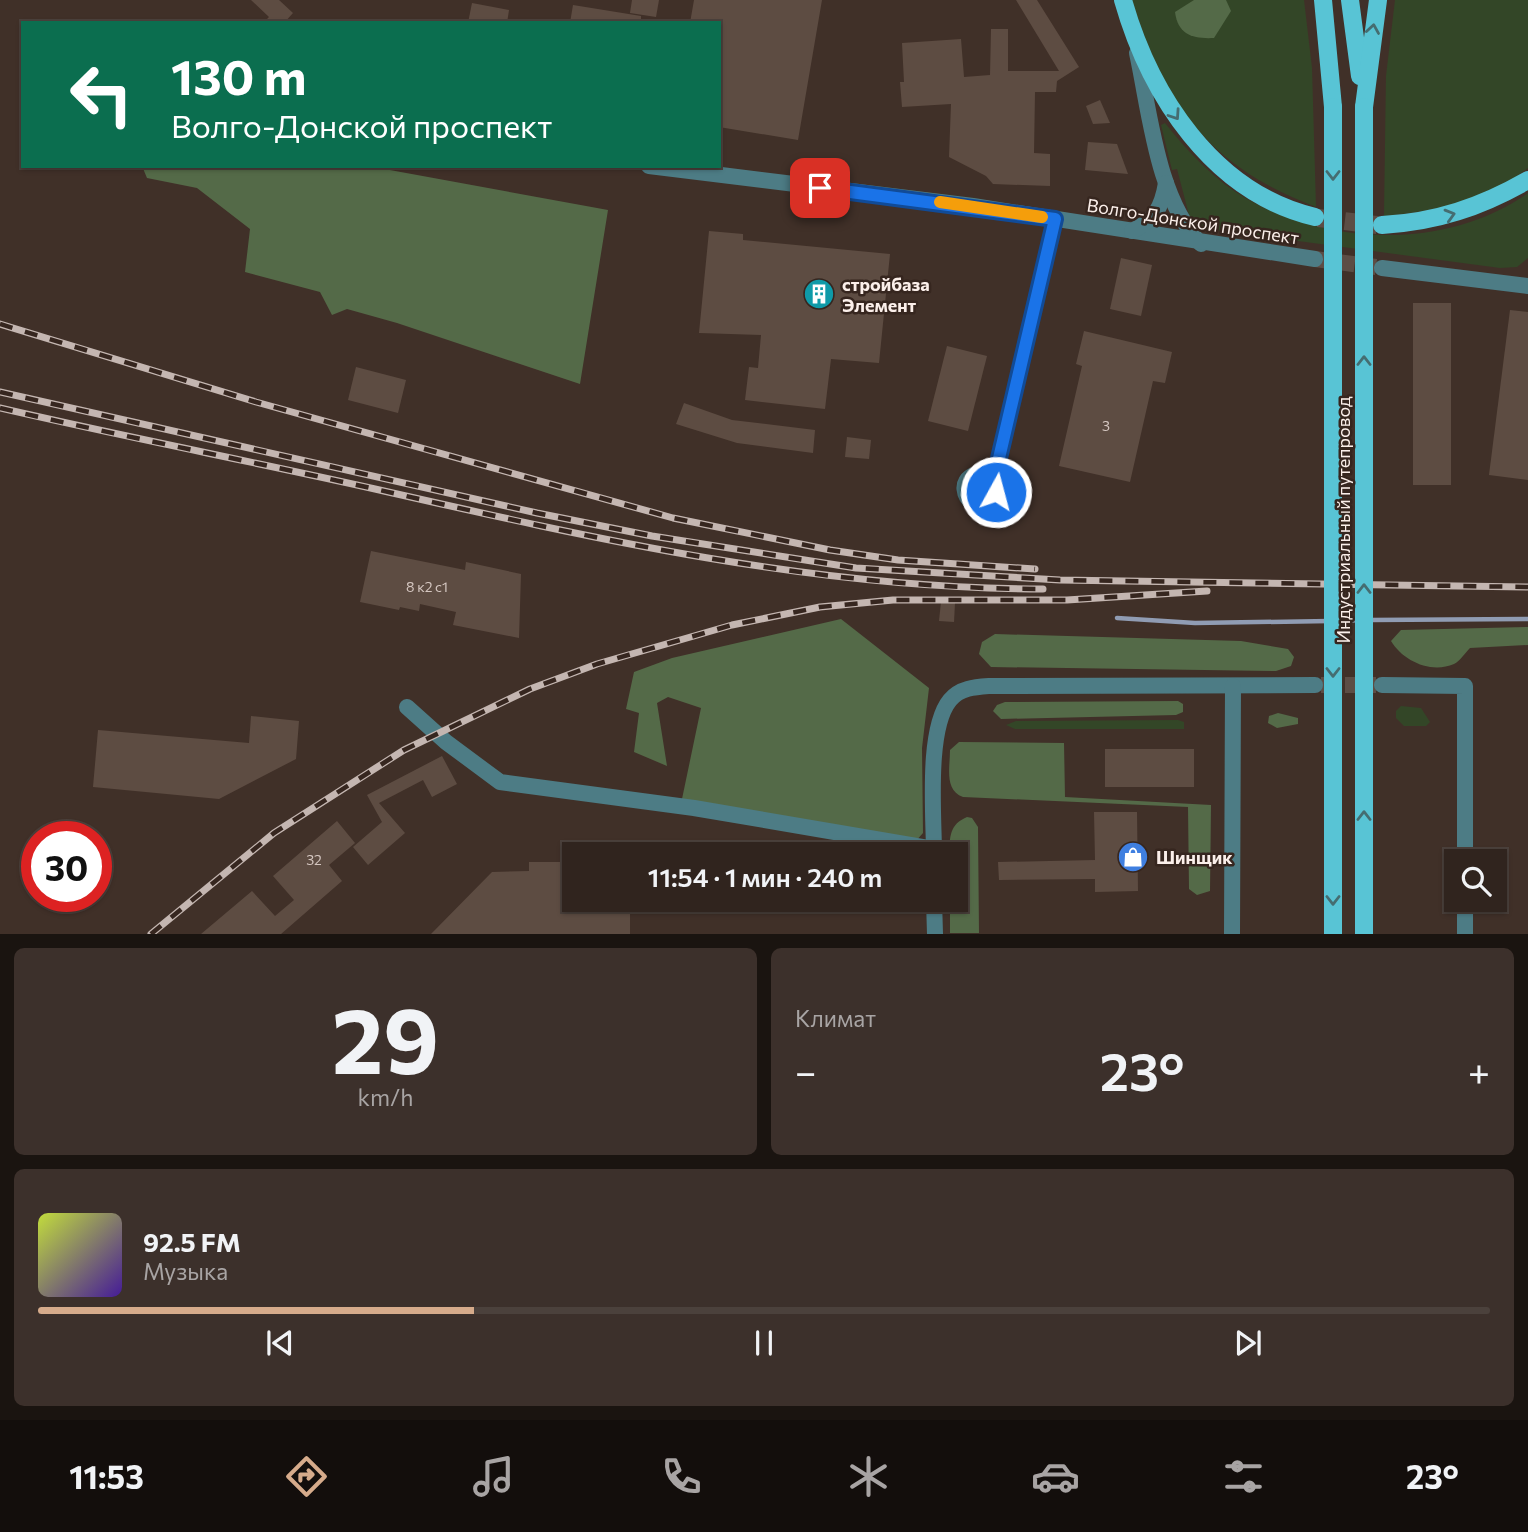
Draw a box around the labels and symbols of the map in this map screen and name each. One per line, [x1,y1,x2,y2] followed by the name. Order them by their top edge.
[1365,23,1380,35] one-way arrow
[1167,107,1180,120] one-way arrow
[790,158,850,218] pin
[1325,171,1341,181] one-way arrow
[1085,193,1301,249] street label: Волго-Донской проспект
[1443,209,1455,223] one-way arrow
[842,273,930,316] place label: стройбаза Элемент
[802,277,836,311] building icon: стройбаза Элемент
[1356,356,1372,366] one-way arrow
[1332,396,1354,644] street label: Индустриальный путепровод
[1102,417,1110,434] house number: 3
[959,455,1033,529] position arrow
[406,578,448,595] house number: 8 к2 с1
[1356,583,1372,594] one-way arrow
[1325,668,1341,678] one-way arrow
[1356,811,1372,821] one-way arrow
[21,821,112,912] speed limit sign: 30
[1116,840,1150,874] shop icon: Шинщик
[1156,846,1233,868] place label: Шинщик
[306,851,322,868] house number: 32
[1325,895,1341,906] one-way arrow

